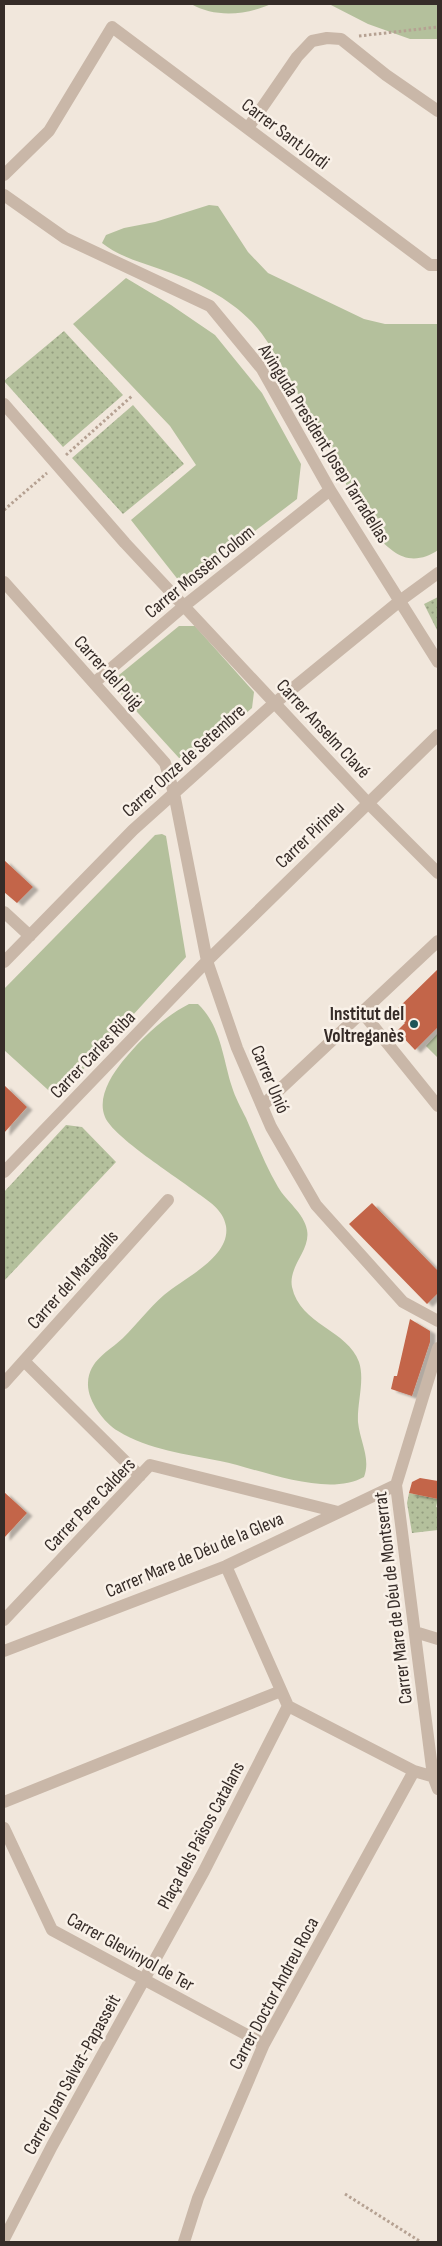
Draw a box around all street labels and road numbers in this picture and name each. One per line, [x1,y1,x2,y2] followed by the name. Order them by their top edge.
[237,94,333,175] street label: Carrer Sant Jordi
[252,339,395,548] street label: Avinguda President Josep Tarradellas
[140,521,260,624] street label: Carrer Mossèn Colom
[69,631,148,715] street label: Carrer del Puig
[271,675,375,784] street label: Carrer Anselm Clavé
[118,700,250,823] street label: Carrer Onze de Setembre
[271,797,349,874] street label: Carrer Pirineu
[46,1006,141,1104] street label: Carrer Carles Riba
[245,1042,294,1117] street label: Carrer Unió
[23,1226,124,1334] street label: Carrer del Matagalls
[40,1453,141,1557] street label: Carrer Pere Calders
[369,1490,418,1705] street label: Carrer Mare de Déu de Montserrat
[102,1507,287,1603] street label: Carrer Mare de Déu de la Gleva
[153,1758,250,1913] street label: Plaça dels Països Catalans
[63,1908,199,1997] street label: Carrer Glevinyol de Ter
[224,1914,324,2074] street label: Carrer Doctor Andreu Roca
[19,1990,126,2159] street label: Carrer Joan Salvat-Papasseit

